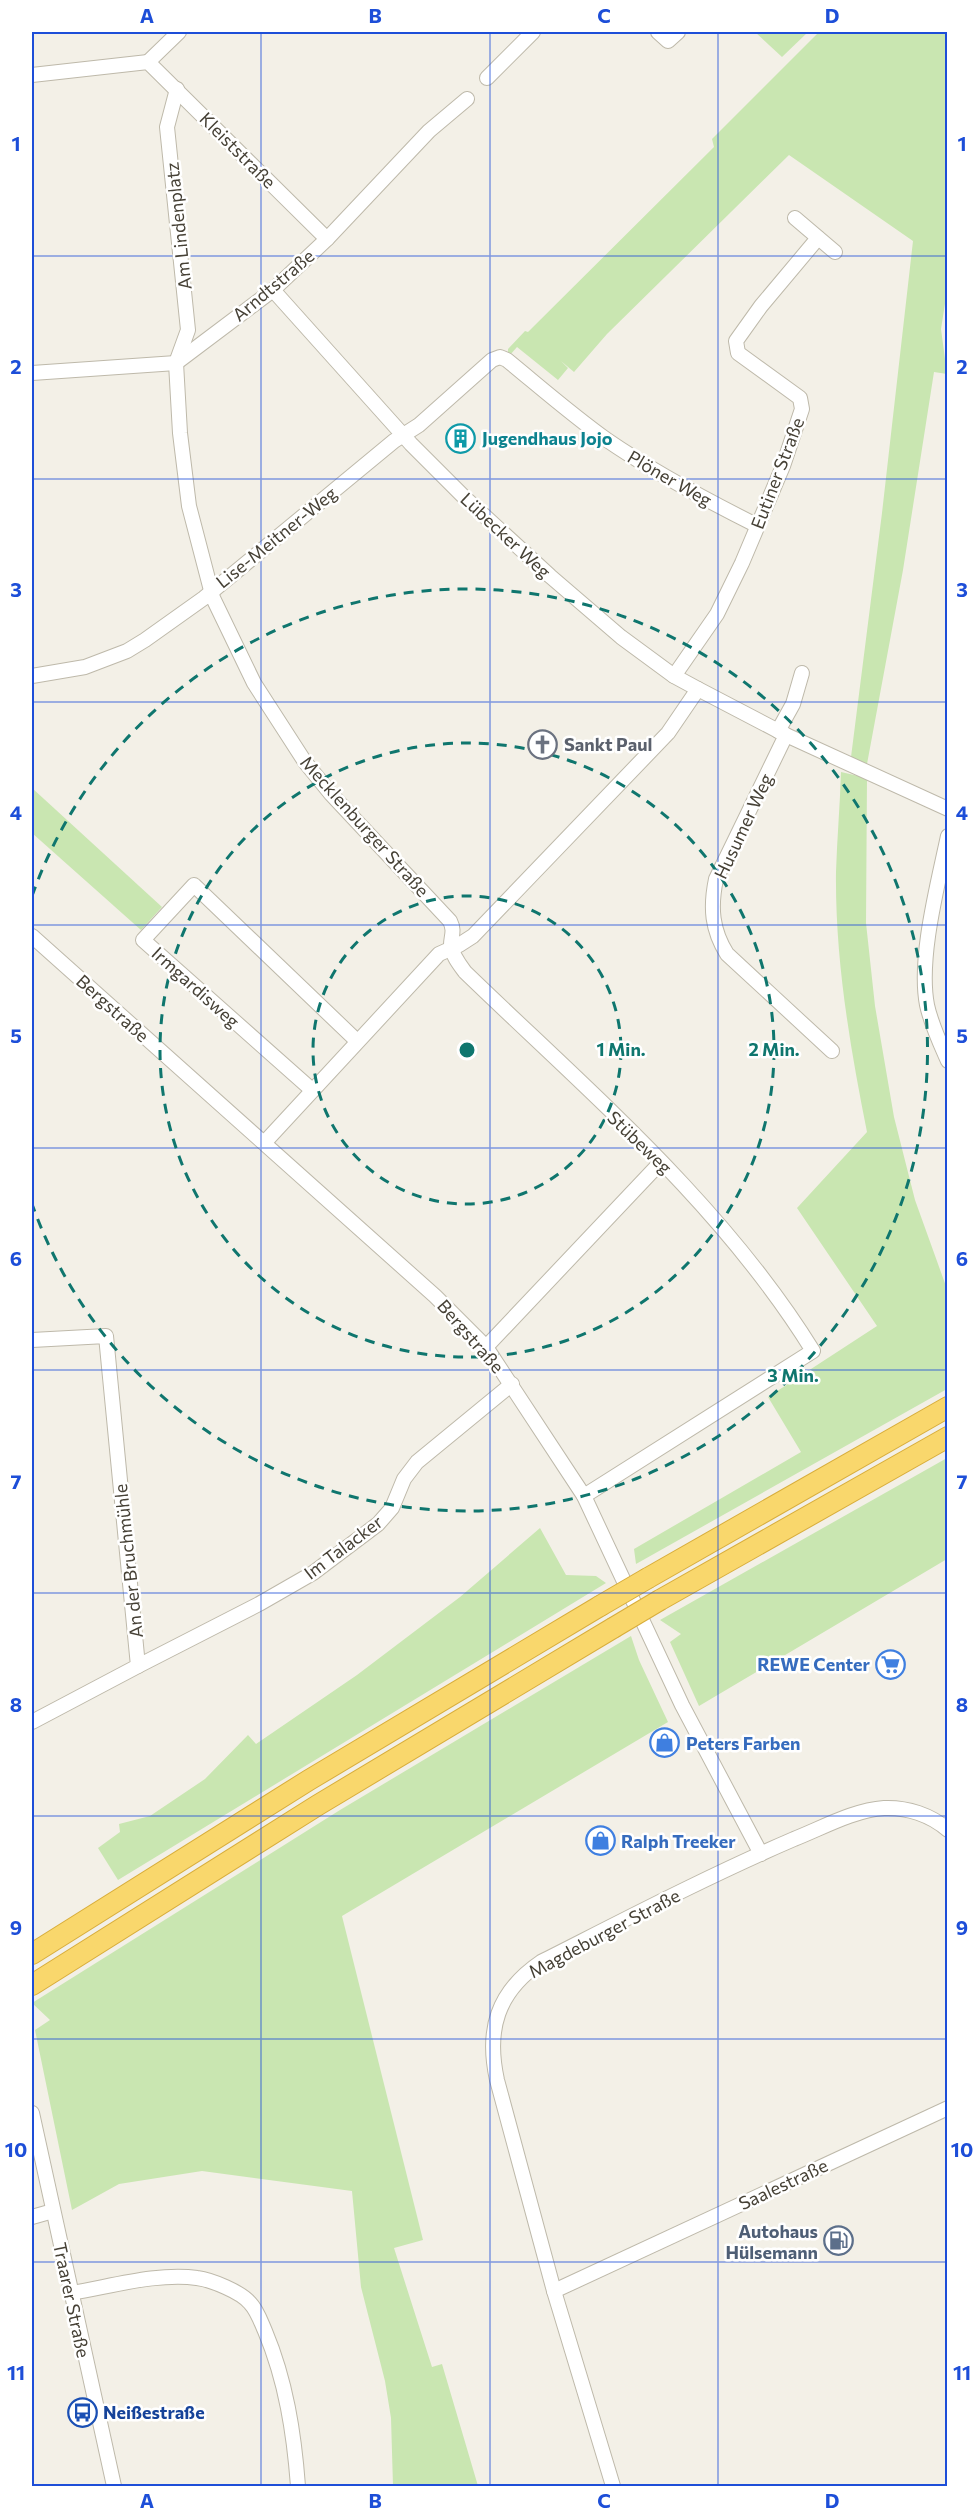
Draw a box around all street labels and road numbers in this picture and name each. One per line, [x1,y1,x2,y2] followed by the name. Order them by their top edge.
[195,107,281,193] street label: Kleiststraße
[160,161,196,291] street label: Am Lindenplatz
[228,244,318,326] street label: Arndtstraße
[746,414,808,532] street label: Eutiner Straße
[624,445,716,511] street label: Plöner Weg
[211,481,341,592] street label: Lise-Meitner-Weg
[456,488,556,583] street label: Lübecker Weg
[296,751,434,901] street label: Mecklenburger Straße
[709,769,777,882] street label: Husumer Weg
[148,942,244,1032] street label: Irmgardisweg
[72,970,154,1046] street label: Bergstraße
[603,1106,677,1178] street label: Stübeweg
[433,1295,509,1377] street label: Bergstraße
[109,1483,147,1639] street label: An der Bruchmühle
[299,1510,387,1584] street label: Im Talacker
[525,1884,683,1982] street label: Magdeburger Straße
[735,2154,831,2214] street label: Saalestraße
[49,2240,95,2360] street label: Traarer Straße

